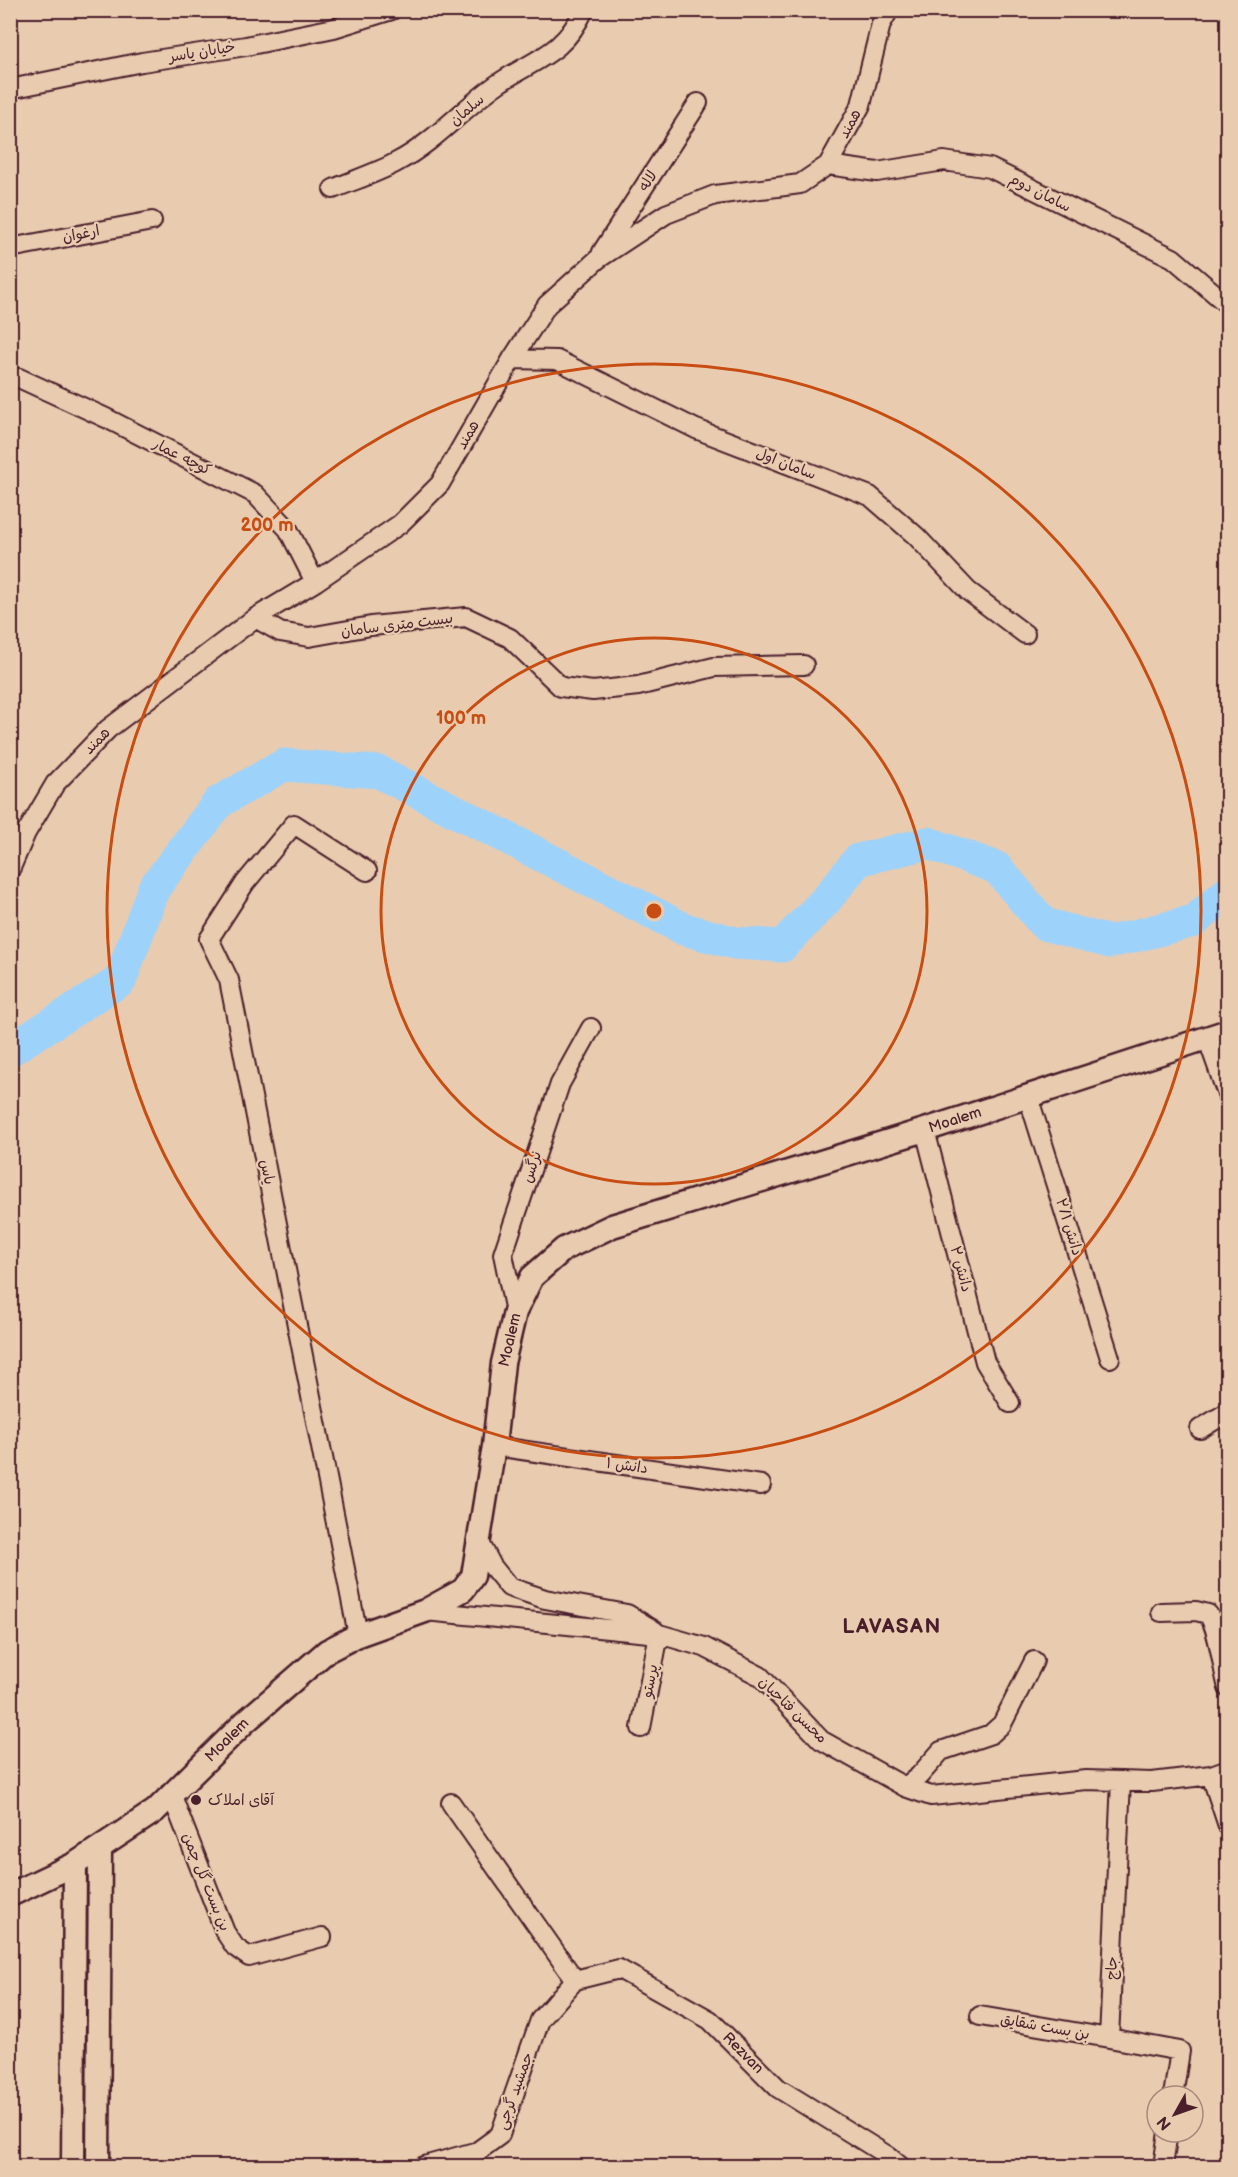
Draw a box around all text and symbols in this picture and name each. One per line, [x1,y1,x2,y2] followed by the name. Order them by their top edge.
[165,37,237,67] street label: خیابان یاسر
[446,90,488,130] street label: سلمان
[834,106,866,142] street label: همند
[634,167,662,195] street label: لاله
[1005,169,1074,218] street label: سامان دوم
[61,221,101,247] street label: ارغوان
[452,417,484,453] street label: همند
[149,434,214,480] street label: کوچه عمار
[753,444,819,484] street label: سامان اول
[240,515,294,536] text: 200 m
[340,609,454,641] street label: بیست متری سامان
[436,708,486,729] text: 100 m
[79,723,115,759] street label: همند
[644,901,664,921] centre of rings
[926,1103,984,1137] street label: Moalem
[518,1149,546,1185] street label: نرگس
[255,1158,279,1186] street label: یاس
[1051,1196,1087,1258] street label: دانش ۲/۱
[946,1244,976,1294] street label: دانش ۲
[495,1311,525,1369] street label: Moalem
[605,1454,649,1478] street label: دانش ۱
[842,1614,942,1639] district label: LAVASAN
[637,1663,663,1700] street label: پرستو
[755,1672,831,1748] street label: محسن فتاحیان
[201,1714,253,1766] street label: Moalem
[208,1791,275,1810] place label: آقای املاک
[189,1793,203,1807] marker: آقای املاک
[178,1830,234,1934] street label: بن بست گل چمن
[1102,1956,1122,1980] street label: جاج
[999,2010,1091,2044] street label: بن بست شقایق
[718,2028,768,2078] street label: Rezvan
[492,2050,538,2132] street label: جمشید گرجی
[1145,2084,1205,2144] north arrow
[1154,2112,1176,2133] text: N

